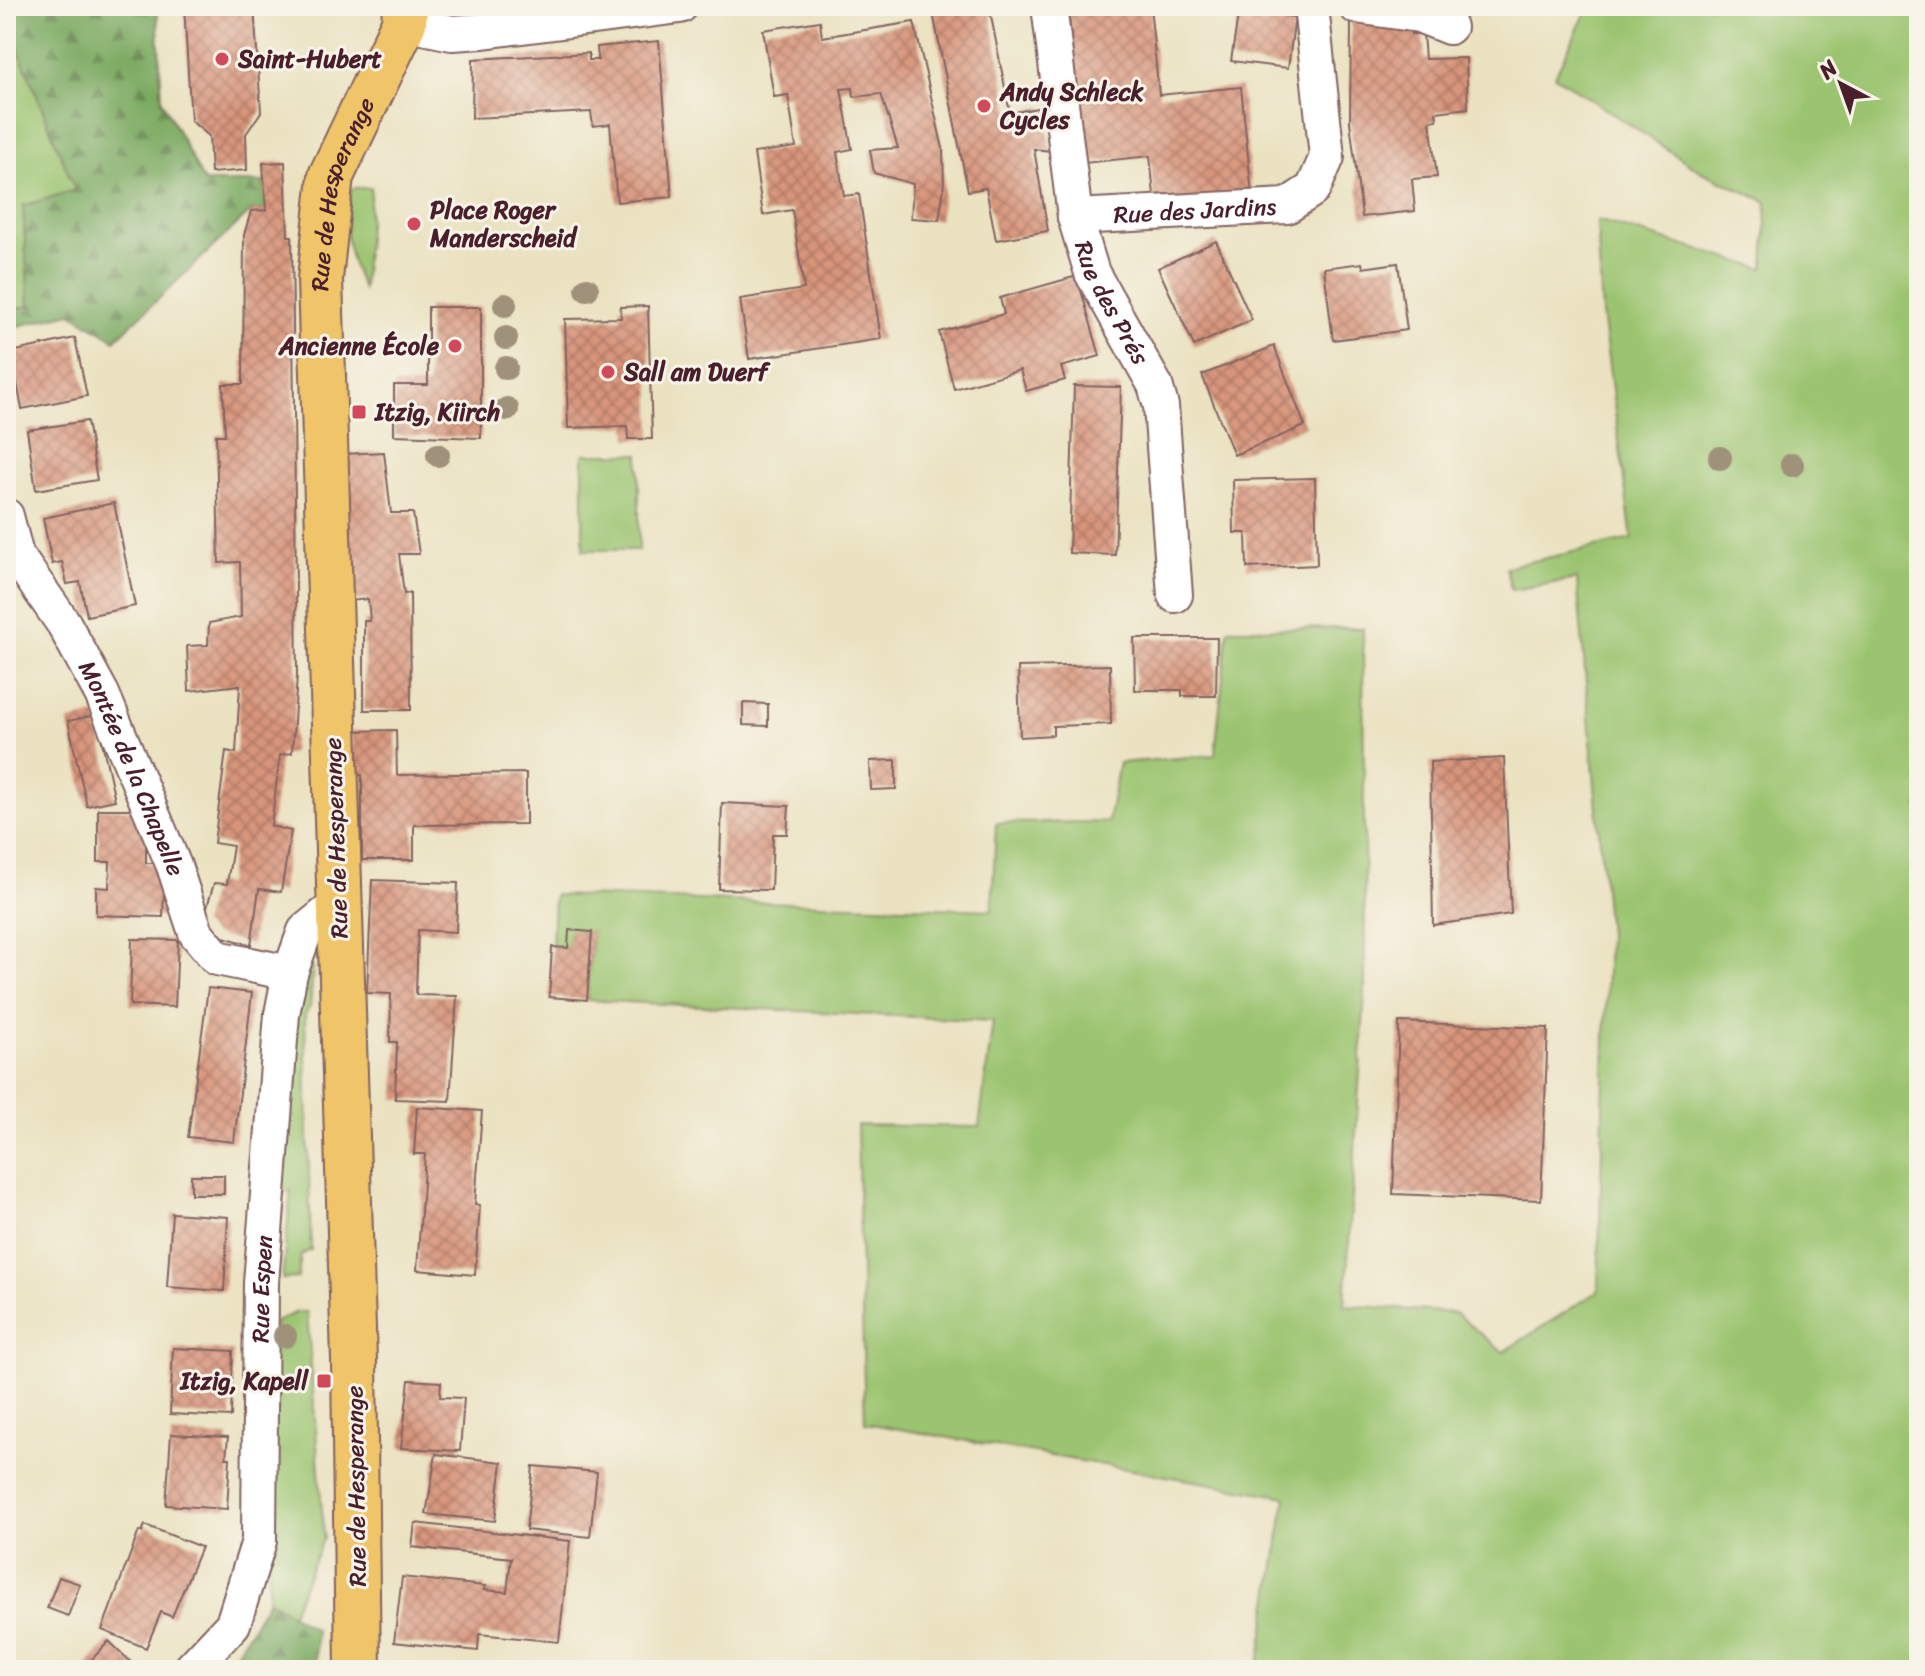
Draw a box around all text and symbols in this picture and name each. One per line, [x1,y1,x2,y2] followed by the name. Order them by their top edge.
[237,38,382,80] place label: Saint-Hubert
[1801,44,1881,124] north arrow
[1809,49,1847,90] text: N
[213,50,231,68] marker: Saint-Hubert
[999,71,1144,141] place label: Andy Schleck Cycles
[299,90,387,292] street label: Rue de Hesperange
[975,97,993,115] marker: Andy Schleck Cycles
[1112,186,1277,236] street label: Rue des Jardins
[429,189,578,259] place label: Place Roger Manderscheid
[405,215,423,233] marker: Place Roger Manderscheid
[1062,236,1161,374] street label: Rue des Prés
[278,325,440,367] place label: Ancienne École
[446,337,464,355] marker: Ancienne École
[623,351,771,393] place label: Sall am Duerf
[599,363,617,381] marker: Sall am Duerf
[373,391,500,433] place label: Itzig, Kiirch
[350,403,368,421] marker: Itzig, Kiirch
[66,652,197,882] street label: Montée de la Chapelle
[312,737,360,939] street label: Rue de Hesperange
[240,1234,286,1343] street label: Rue Espen
[179,1360,309,1402] place label: Itzig, Kapell
[315,1372,333,1390] marker: Itzig, Kapell
[333,1385,379,1587] street label: Rue de Hesperange

